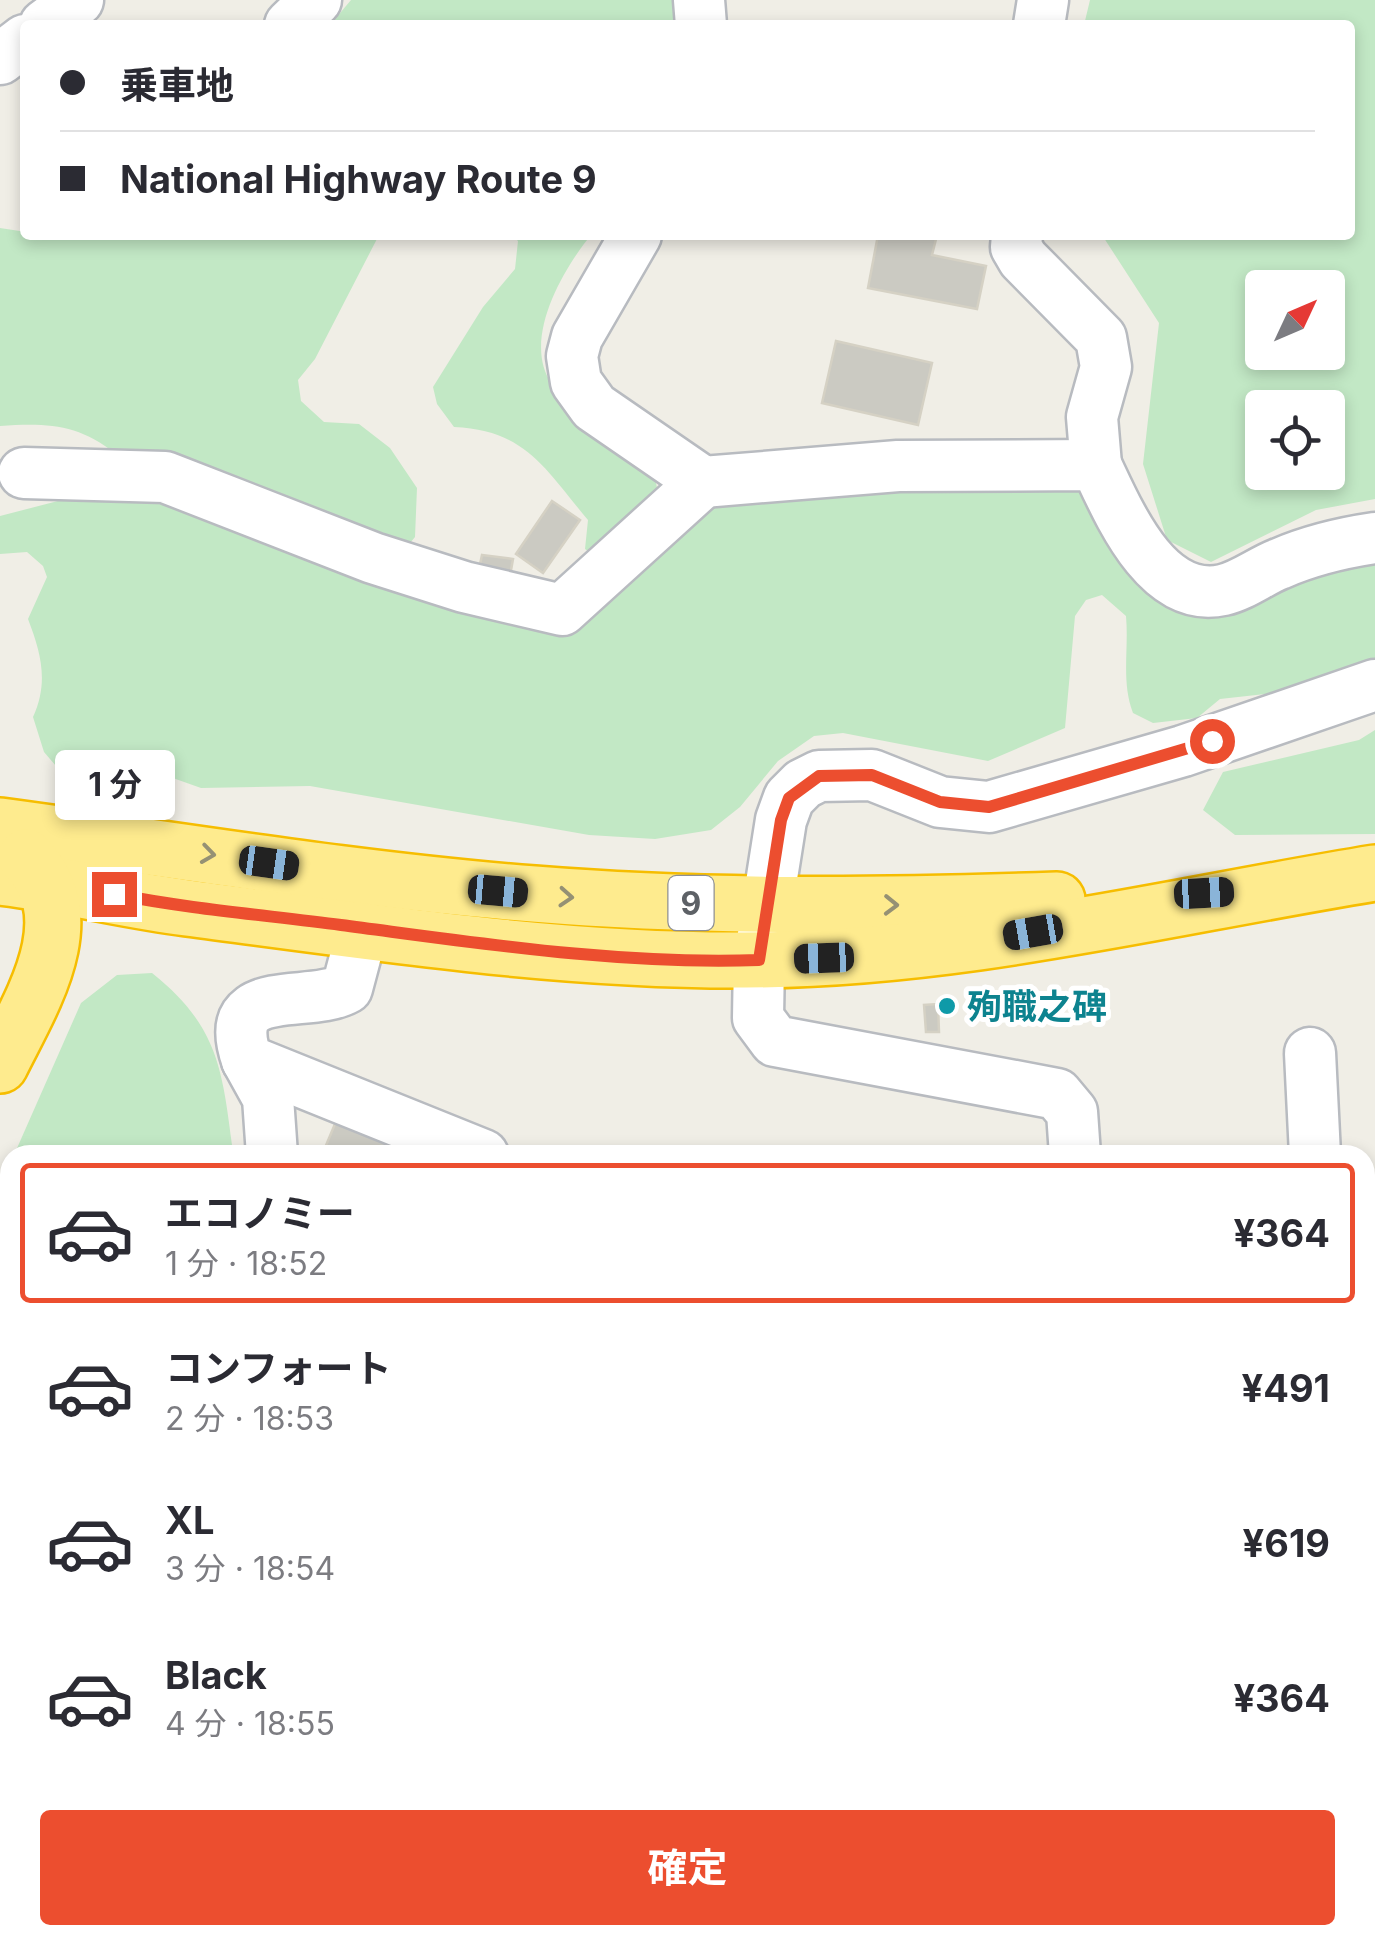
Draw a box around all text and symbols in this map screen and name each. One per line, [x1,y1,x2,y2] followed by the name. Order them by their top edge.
[120,62,234,108] text: 乗車地
[120,156,597,202] text: National Highway Route 9
[1245,270,1345,370] north arrow
[1245,270,1345,490] map controls
[1245,390,1345,490] button: locate
[1190,719,1235,764] route start
[54,749,174,819] callout: 1 分
[88,765,142,804] text: 1 分
[200,843,217,864] one-way arrow
[237,844,301,882] car
[92,872,137,917] route end
[467,873,529,909] car
[668,876,714,930] road number: 9
[1173,876,1235,910] car
[558,885,574,907] one-way arrow
[883,894,899,915] one-way arrow
[1001,912,1065,952] car
[793,942,855,974] car
[967,985,1107,1027] place label: 殉職之碑
[936,995,958,1017] marker: 殉職之碑
[45,1188,135,1278] icon: car
[165,1190,355,1236] text: エコノミー
[1233,1210,1330,1256] text: ¥364
[165,1244,327,1283] text: 1 分 · 18:52
[45,1343,135,1433] icon: car
[165,1345,392,1391] text: コンフォート
[1242,1365,1330,1411] text: ¥491
[165,1399,334,1438] text: 2 分 · 18:53
[165,1497,215,1543] text: XL
[45,1498,135,1588] icon: car
[1243,1520,1330,1566] text: ¥619
[165,1549,335,1588] text: 3 分 · 18:54
[165,1652,267,1698] text: Black
[45,1653,135,1743] icon: car
[1233,1675,1330,1721] text: ¥364
[165,1704,335,1743] text: 4 分 · 18:55
[40,1810,1335,1925] button: 確定

